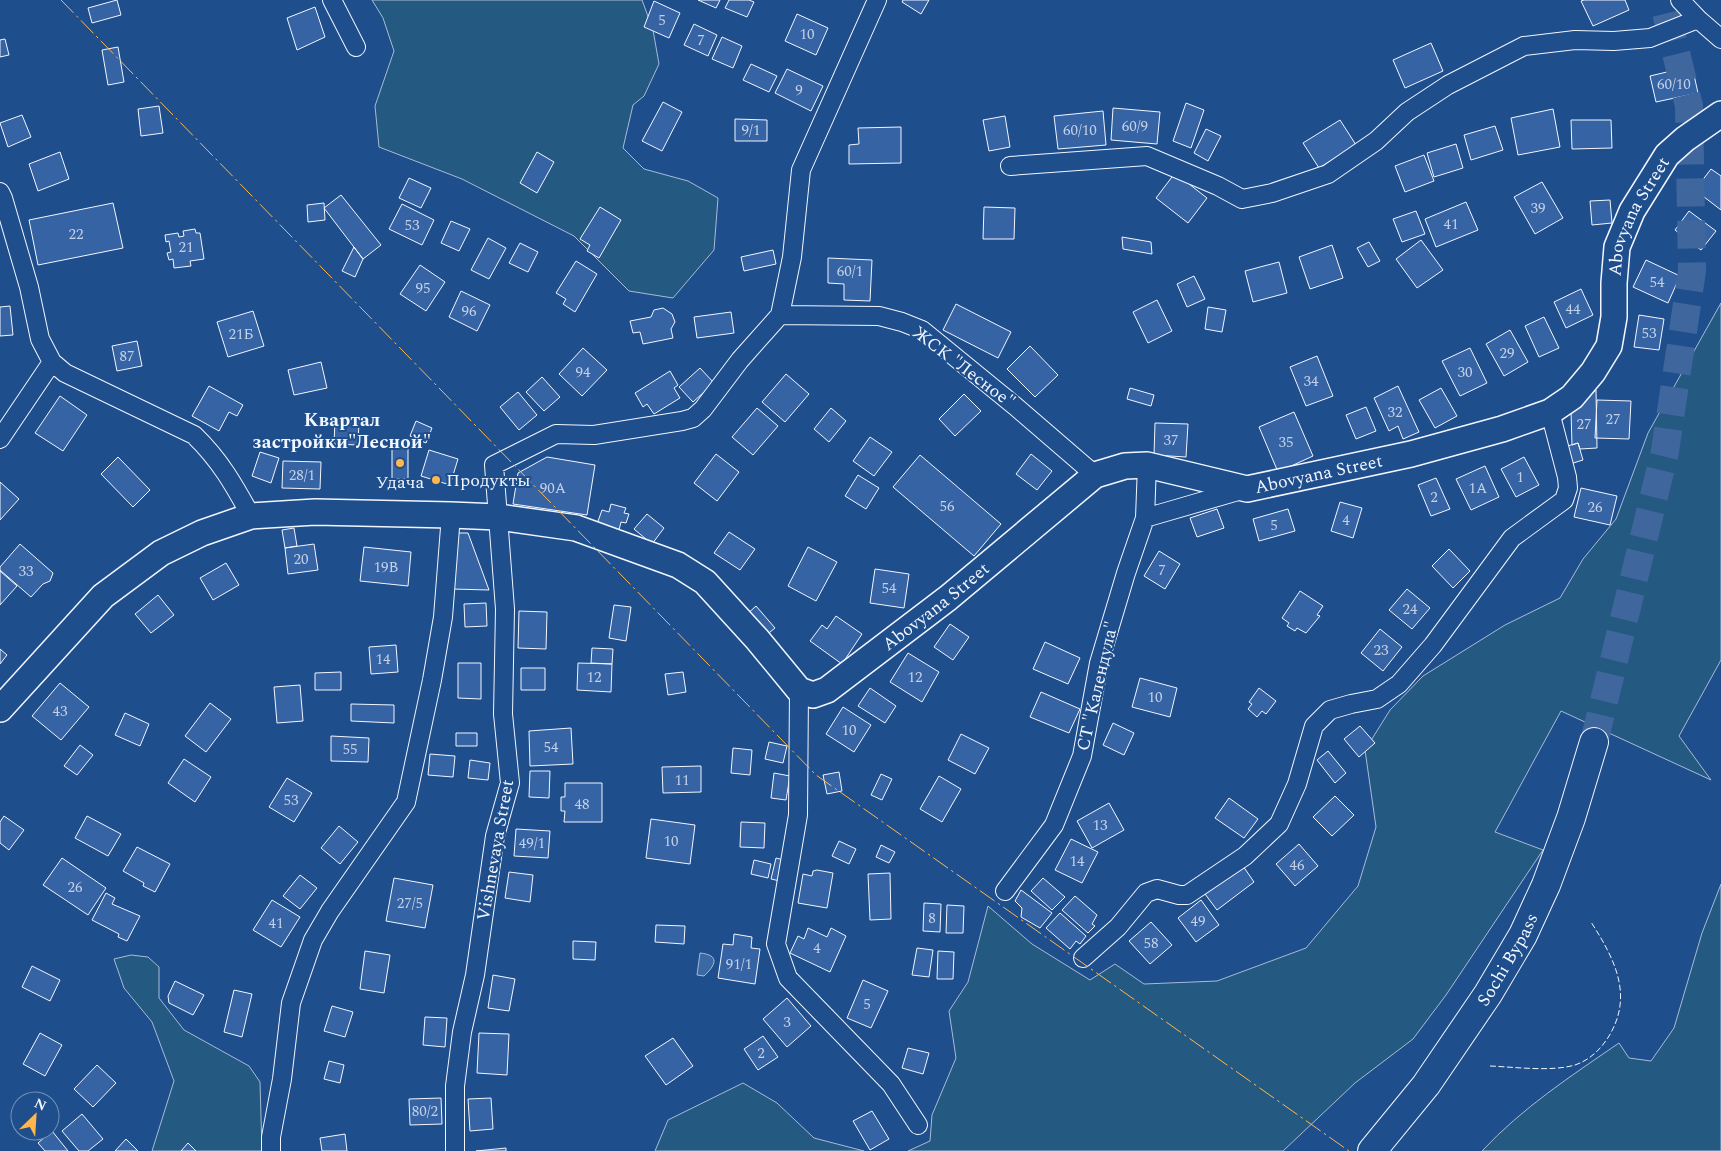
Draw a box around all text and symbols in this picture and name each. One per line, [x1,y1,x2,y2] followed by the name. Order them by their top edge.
[658,9,666,32] house number: 5
[799,23,815,46] house number: 10
[697,29,705,52] house number: 7
[1657,73,1691,96] house number: 60/10
[795,79,803,102] house number: 9
[1122,115,1148,138] house number: 60/9
[742,119,760,142] house number: 9/1
[1063,119,1097,142] house number: 60/10
[1602,152,1677,277] street label: Abovyana Street
[1530,197,1546,220] house number: 39
[1443,213,1459,236] house number: 41
[404,214,420,237] house number: 53
[68,223,84,246] house number: 22
[178,236,194,259] house number: 21
[837,260,863,283] house number: 60/1
[1649,271,1665,294] house number: 54
[415,277,431,300] house number: 95
[1565,298,1581,321] house number: 44
[461,300,477,323] house number: 96
[907,320,1021,415] street label: ЖСК "Лесное"
[1641,322,1657,345] house number: 53
[228,323,254,346] house number: 21Б
[1499,342,1515,365] house number: 29
[119,345,135,368] house number: 87
[575,361,591,384] house number: 94
[1457,361,1473,384] house number: 30
[1303,370,1319,393] house number: 34
[1387,401,1403,424] house number: 32
[253,406,431,457] district label: Квартал застройки"Лесной"
[1605,408,1621,431] house number: 27
[1576,413,1592,436] house number: 27
[1163,429,1179,452] house number: 37
[1278,431,1294,454] house number: 35
[1252,447,1385,501] street label: Abovyana Street
[394,457,406,469] marker: Удача
[289,464,315,487] house number: 28/1
[1516,466,1524,489] house number: 1
[446,467,531,494] place label: Продукты
[376,469,424,496] place label: Удача
[430,474,442,486] marker: Продукты
[540,477,566,500] house number: 90А
[1469,477,1487,500] house number: 1А
[1430,486,1438,509] house number: 2
[939,495,955,518] house number: 56
[1587,496,1603,519] house number: 26
[1342,509,1350,532] house number: 4
[1270,514,1278,537] house number: 5
[293,548,309,571] house number: 20
[374,556,399,579] house number: 19В
[876,556,995,658] street label: Abovyana Street
[1158,559,1166,582] house number: 7
[18,560,34,583] house number: 33
[881,577,897,600] house number: 54
[1402,598,1418,621] house number: 24
[1069,619,1126,754] street label: СТ "Календула"
[1373,639,1389,662] house number: 23
[375,648,391,671] house number: 14
[586,666,602,689] house number: 12
[907,666,923,689] house number: 12
[1147,686,1163,709] house number: 10
[52,700,68,723] house number: 43
[841,719,857,742] house number: 10
[543,736,559,759] house number: 54
[342,738,358,761] house number: 55
[674,769,690,792] house number: 11
[470,777,521,923] street label: Vishnevaya Street
[283,789,299,812] house number: 53
[574,793,590,816] house number: 48
[1092,814,1108,837] house number: 13
[663,830,679,853] house number: 10
[519,832,545,855] house number: 49/1
[1069,850,1085,873] house number: 14
[1289,854,1305,877] house number: 46
[67,876,83,899] house number: 26
[397,892,423,915] house number: 27/5
[928,907,936,930] house number: 8
[1470,909,1545,1012] street label: Sochi Bypass
[1190,910,1206,933] house number: 49
[268,912,284,935] house number: 41
[1143,932,1159,955] house number: 58
[813,937,821,960] house number: 4
[726,953,752,976] house number: 91/1
[863,993,871,1016] house number: 5
[783,1011,791,1034] house number: 3
[757,1042,765,1065] house number: 2
[10,1091,60,1141] north arrow
[31,1093,50,1117] text: N
[412,1100,438,1123] house number: 80/2

